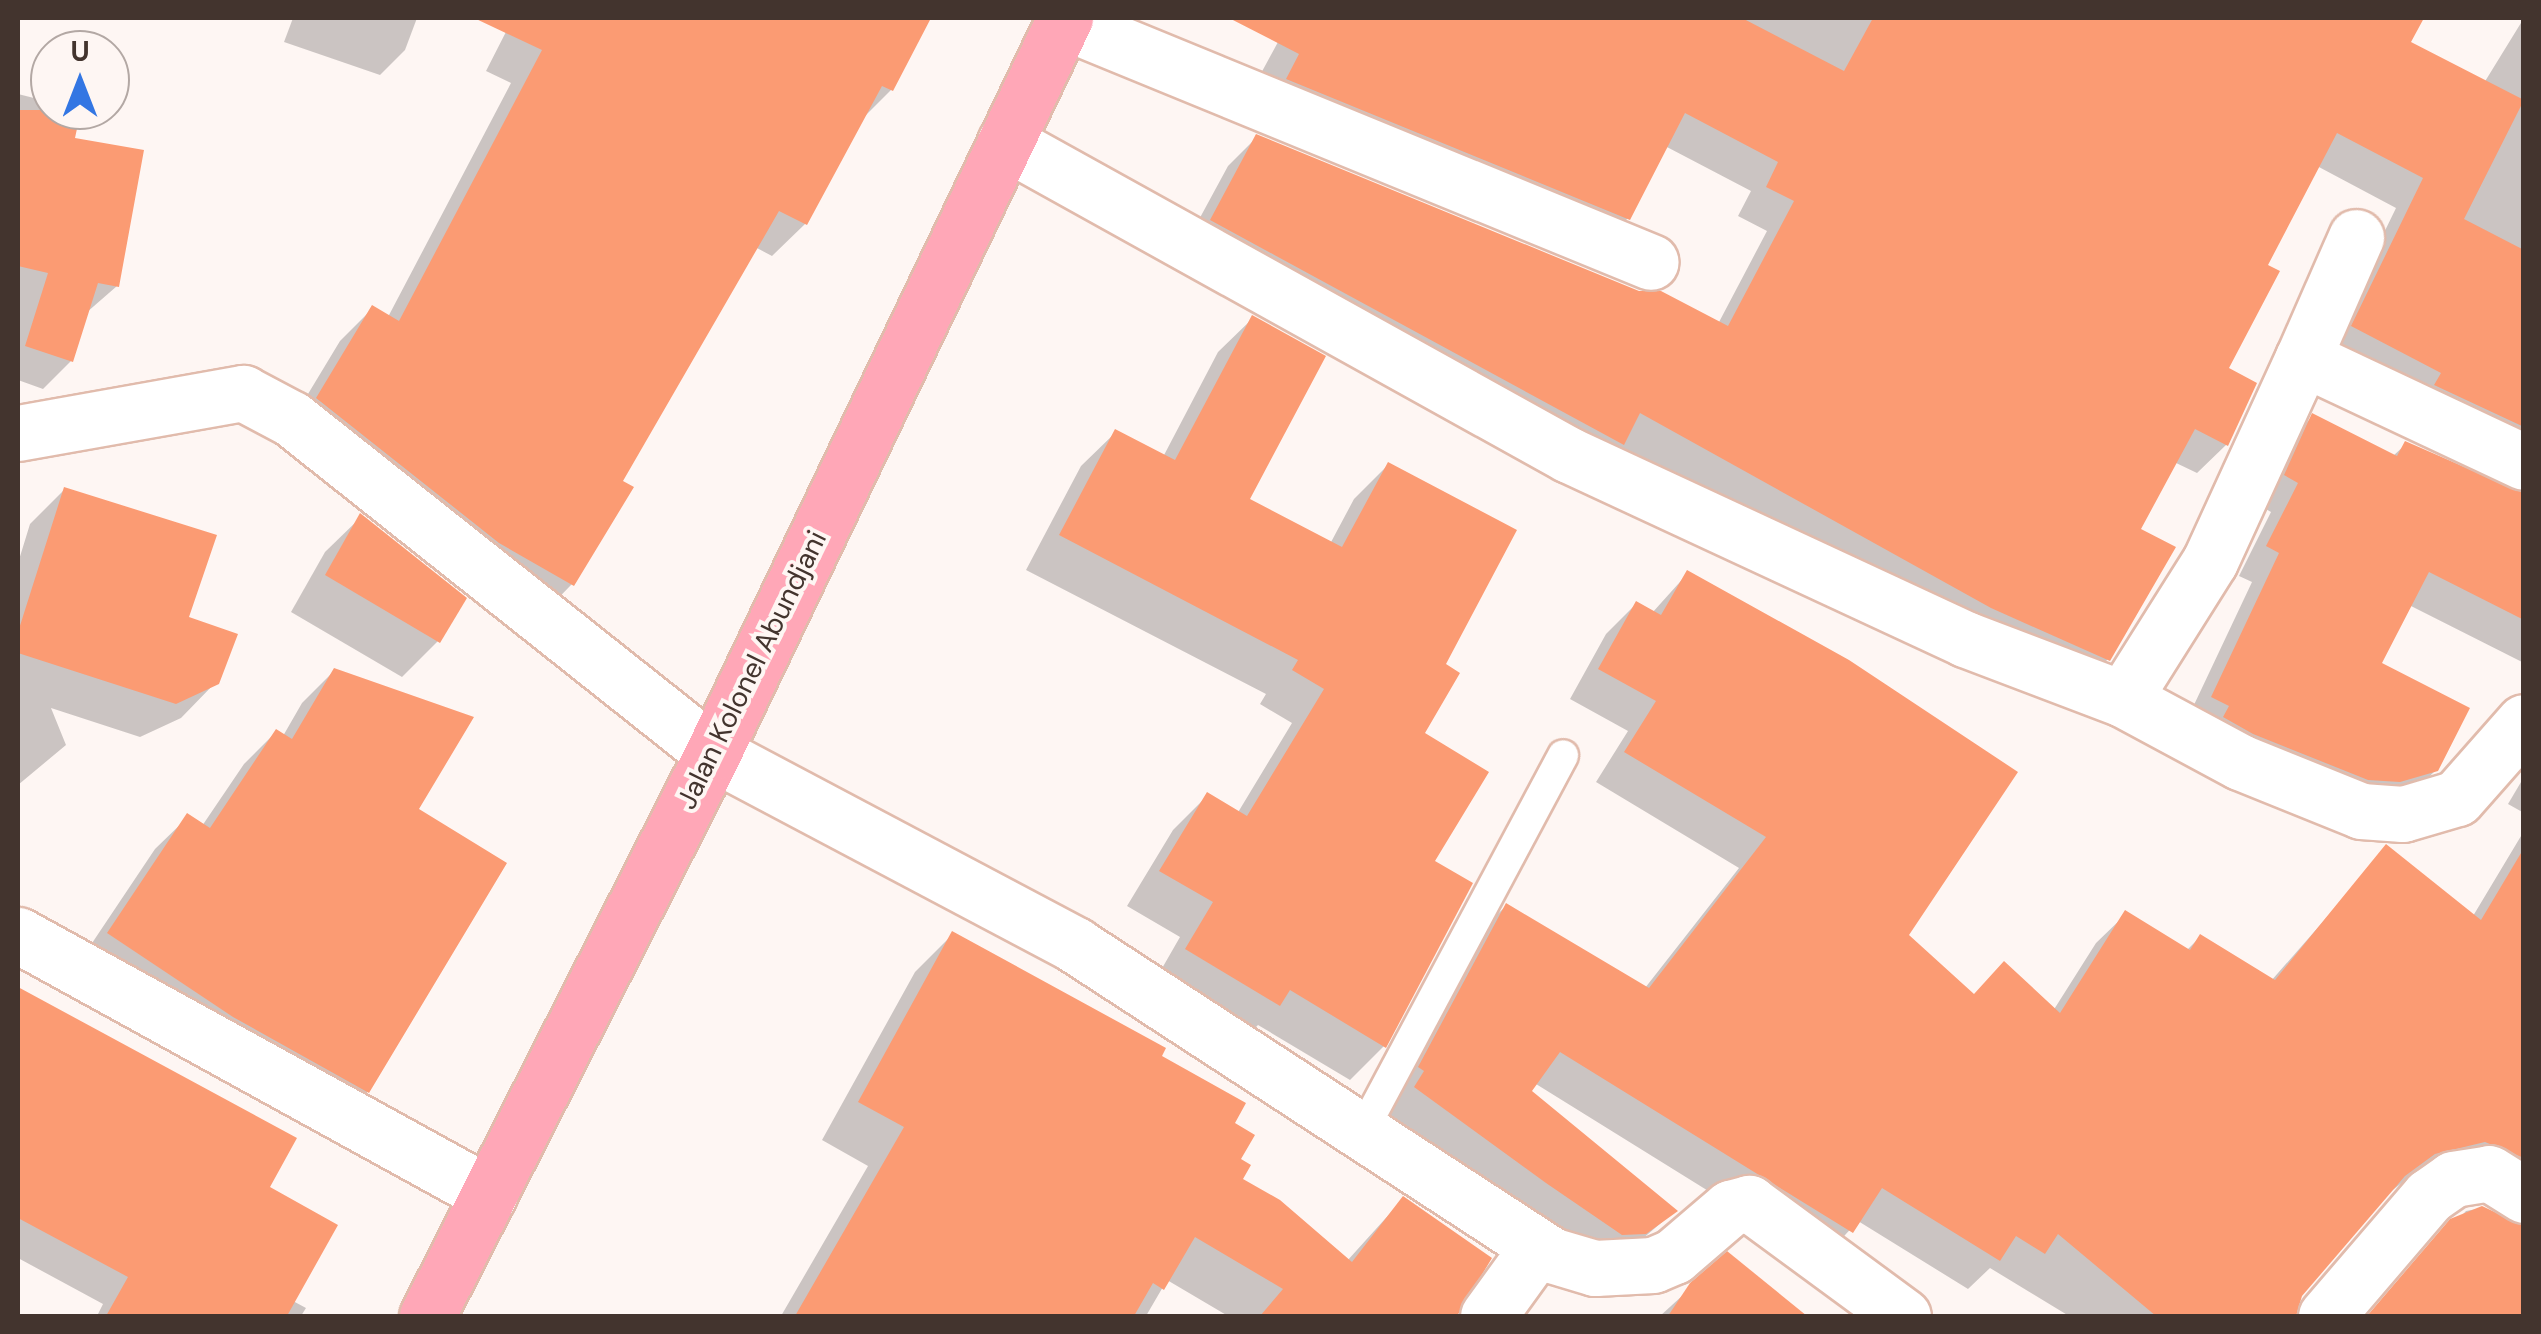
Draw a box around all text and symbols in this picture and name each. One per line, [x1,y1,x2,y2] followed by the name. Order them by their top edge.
[30,30,130,130] north arrow
[70,33,90,70] text: U
[670,525,834,815] street label: Jalan Kolonel Abundjani

